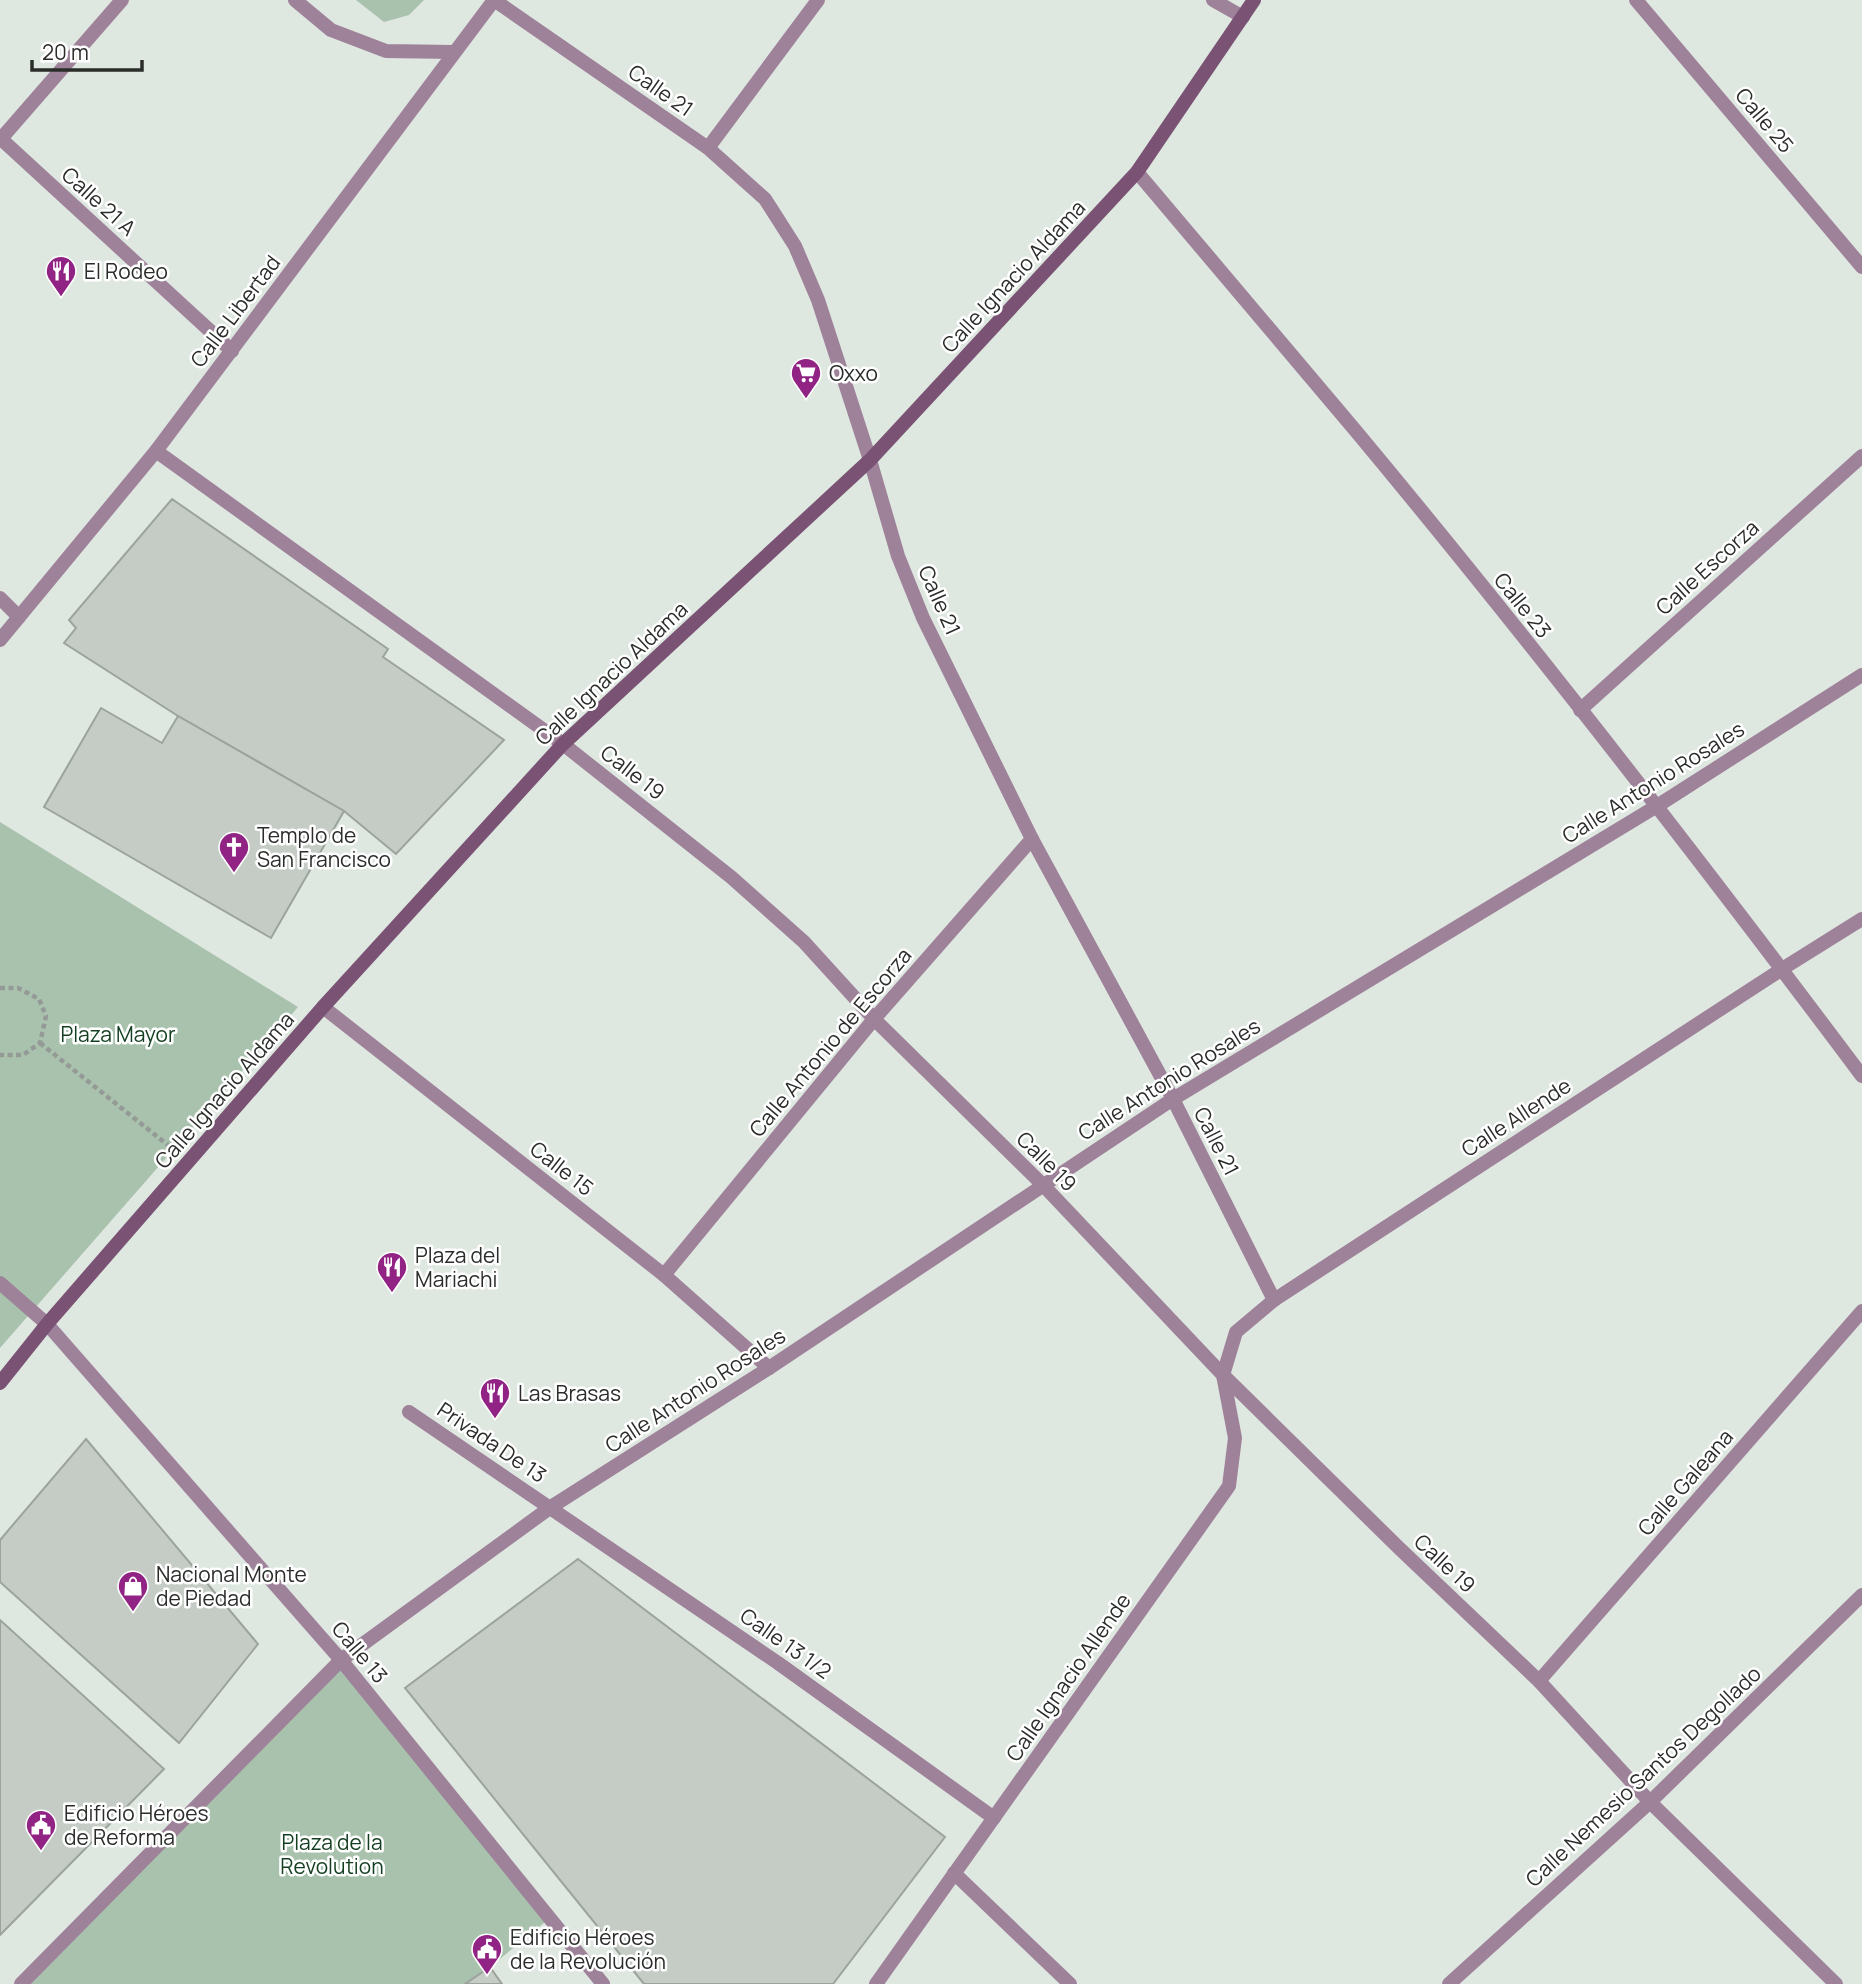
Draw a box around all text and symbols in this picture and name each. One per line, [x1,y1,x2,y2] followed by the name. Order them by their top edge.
[32,28,142,72] scale bar
[42,38,89,66] text: 20 m
[623,58,699,122] street label: Calle 21
[1730,81,1800,159] street label: Calle 25
[56,160,142,242] street label: Calle 21 A
[935,194,1091,358] street label: Calle Ignacio Aldama
[184,249,286,373] street label: Calle Libertad
[44,254,78,298] restaurant icon: El Rodeo
[84,257,168,285] place label: El Rodeo
[789,356,823,400] supermarket icon: Oxxo
[829,359,878,387] place label: Oxxo
[1650,513,1764,621] street label: Calle Escorza
[912,561,968,639] street label: Calle 21
[1488,566,1558,644] street label: Calle 23
[529,595,693,751] street label: Calle Ignacio Aldama
[1557,715,1749,849] street label: Calle Antonio Rosales
[595,738,671,806] street label: Calle 19
[257,821,391,873] place label: Templo de San Francisco
[217,830,251,874] church icon: Templo de San Francisco
[743,942,917,1142] street label: Calle Antonio de Escorza
[148,1006,300,1174] street label: Calle Ignacio Aldama
[1073,1012,1265,1146] street label: Calle Antonio Rosales
[61,1020,176,1048] park label: Plaza Mayor
[1456,1071,1576,1163] street label: Calle Allende
[1188,1102,1246,1180] street label: Calle 21
[1011,1125,1083,1197] street label: Calle 19
[525,1134,599,1202] street label: Calle 15
[415,1241,500,1293] place label: Plaza del Mariachi
[375,1250,409,1294] restaurant icon: Plaza del Mariachi
[599,1321,791,1459] street label: Calle Antonio Rosales
[478,1376,512,1420] restaurant icon: Las Brasas
[518,1379,621,1407] place label: Las Brasas
[432,1395,552,1489] street label: Privada De 13
[1631,1423,1739,1541] street label: Calle Galeana
[1408,1527,1482,1599] street label: Calle 19
[156,1560,307,1612] place label: Nacional Monte de Piedad
[116,1569,150,1613] shop icon: Nacional Monte de Piedad
[999,1587,1137,1767] street label: Calle Ignacio Allende
[735,1601,837,1685] street label: Calle 13 1/2
[326,1615,394,1689] street label: Calle 13
[1519,1659,1767,1893] street label: Calle Nemesio Santos Degollado
[64,1799,209,1851] place label: Edificio Héroes de Reforma
[24,1808,58,1852] public building icon: Edificio Héroes de Reforma
[280,1828,384,1880] park label: Plaza de la Revolution
[510,1923,666,1975] place label: Edificio Héroes de la Revolución
[470,1932,504,1976] public building icon: Edificio Héroes de la Revolución

